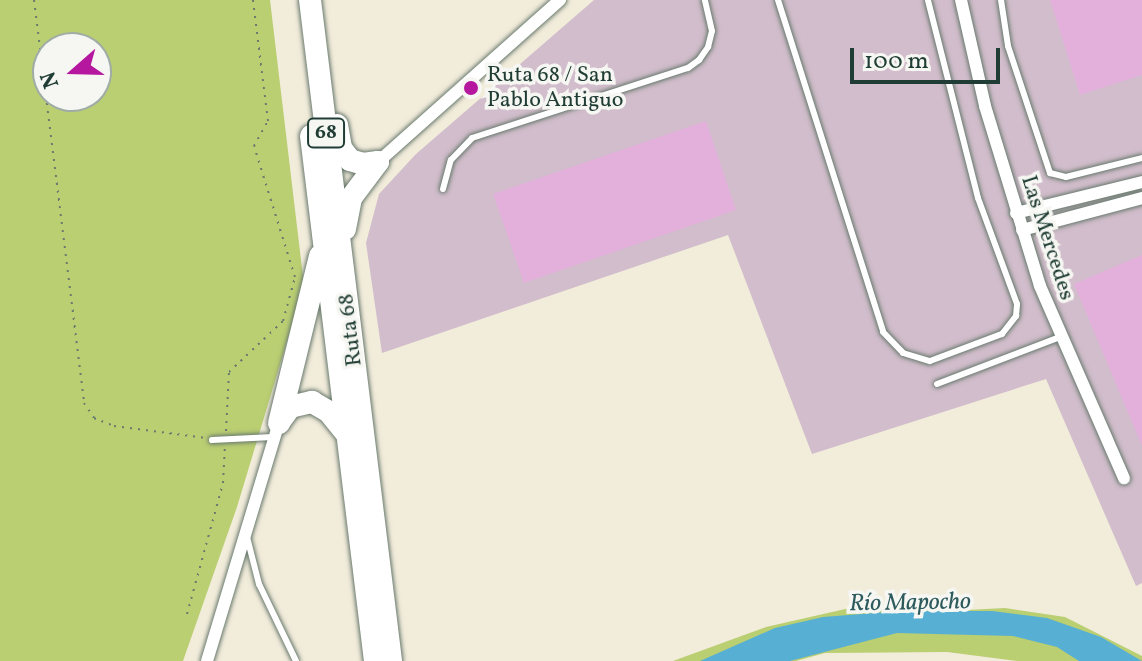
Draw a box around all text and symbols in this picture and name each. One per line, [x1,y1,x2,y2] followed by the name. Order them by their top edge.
[32,32,112,112] north arrow
[854,32,1004,82] scale bar
[864,45,929,79] text: 100 m
[487,62,624,114] place label: Ruta 68 / San Pablo Antiguo
[34,67,68,93] text: N
[462,79,480,97] marker: Ruta 68 / San Pablo Antiguo
[306,117,346,149] road number: 68
[1014,172,1080,304] street label: Las Mercedes
[333,292,369,368] street label: Ruta 68
[849,589,971,619] water label: Río Mapocho

